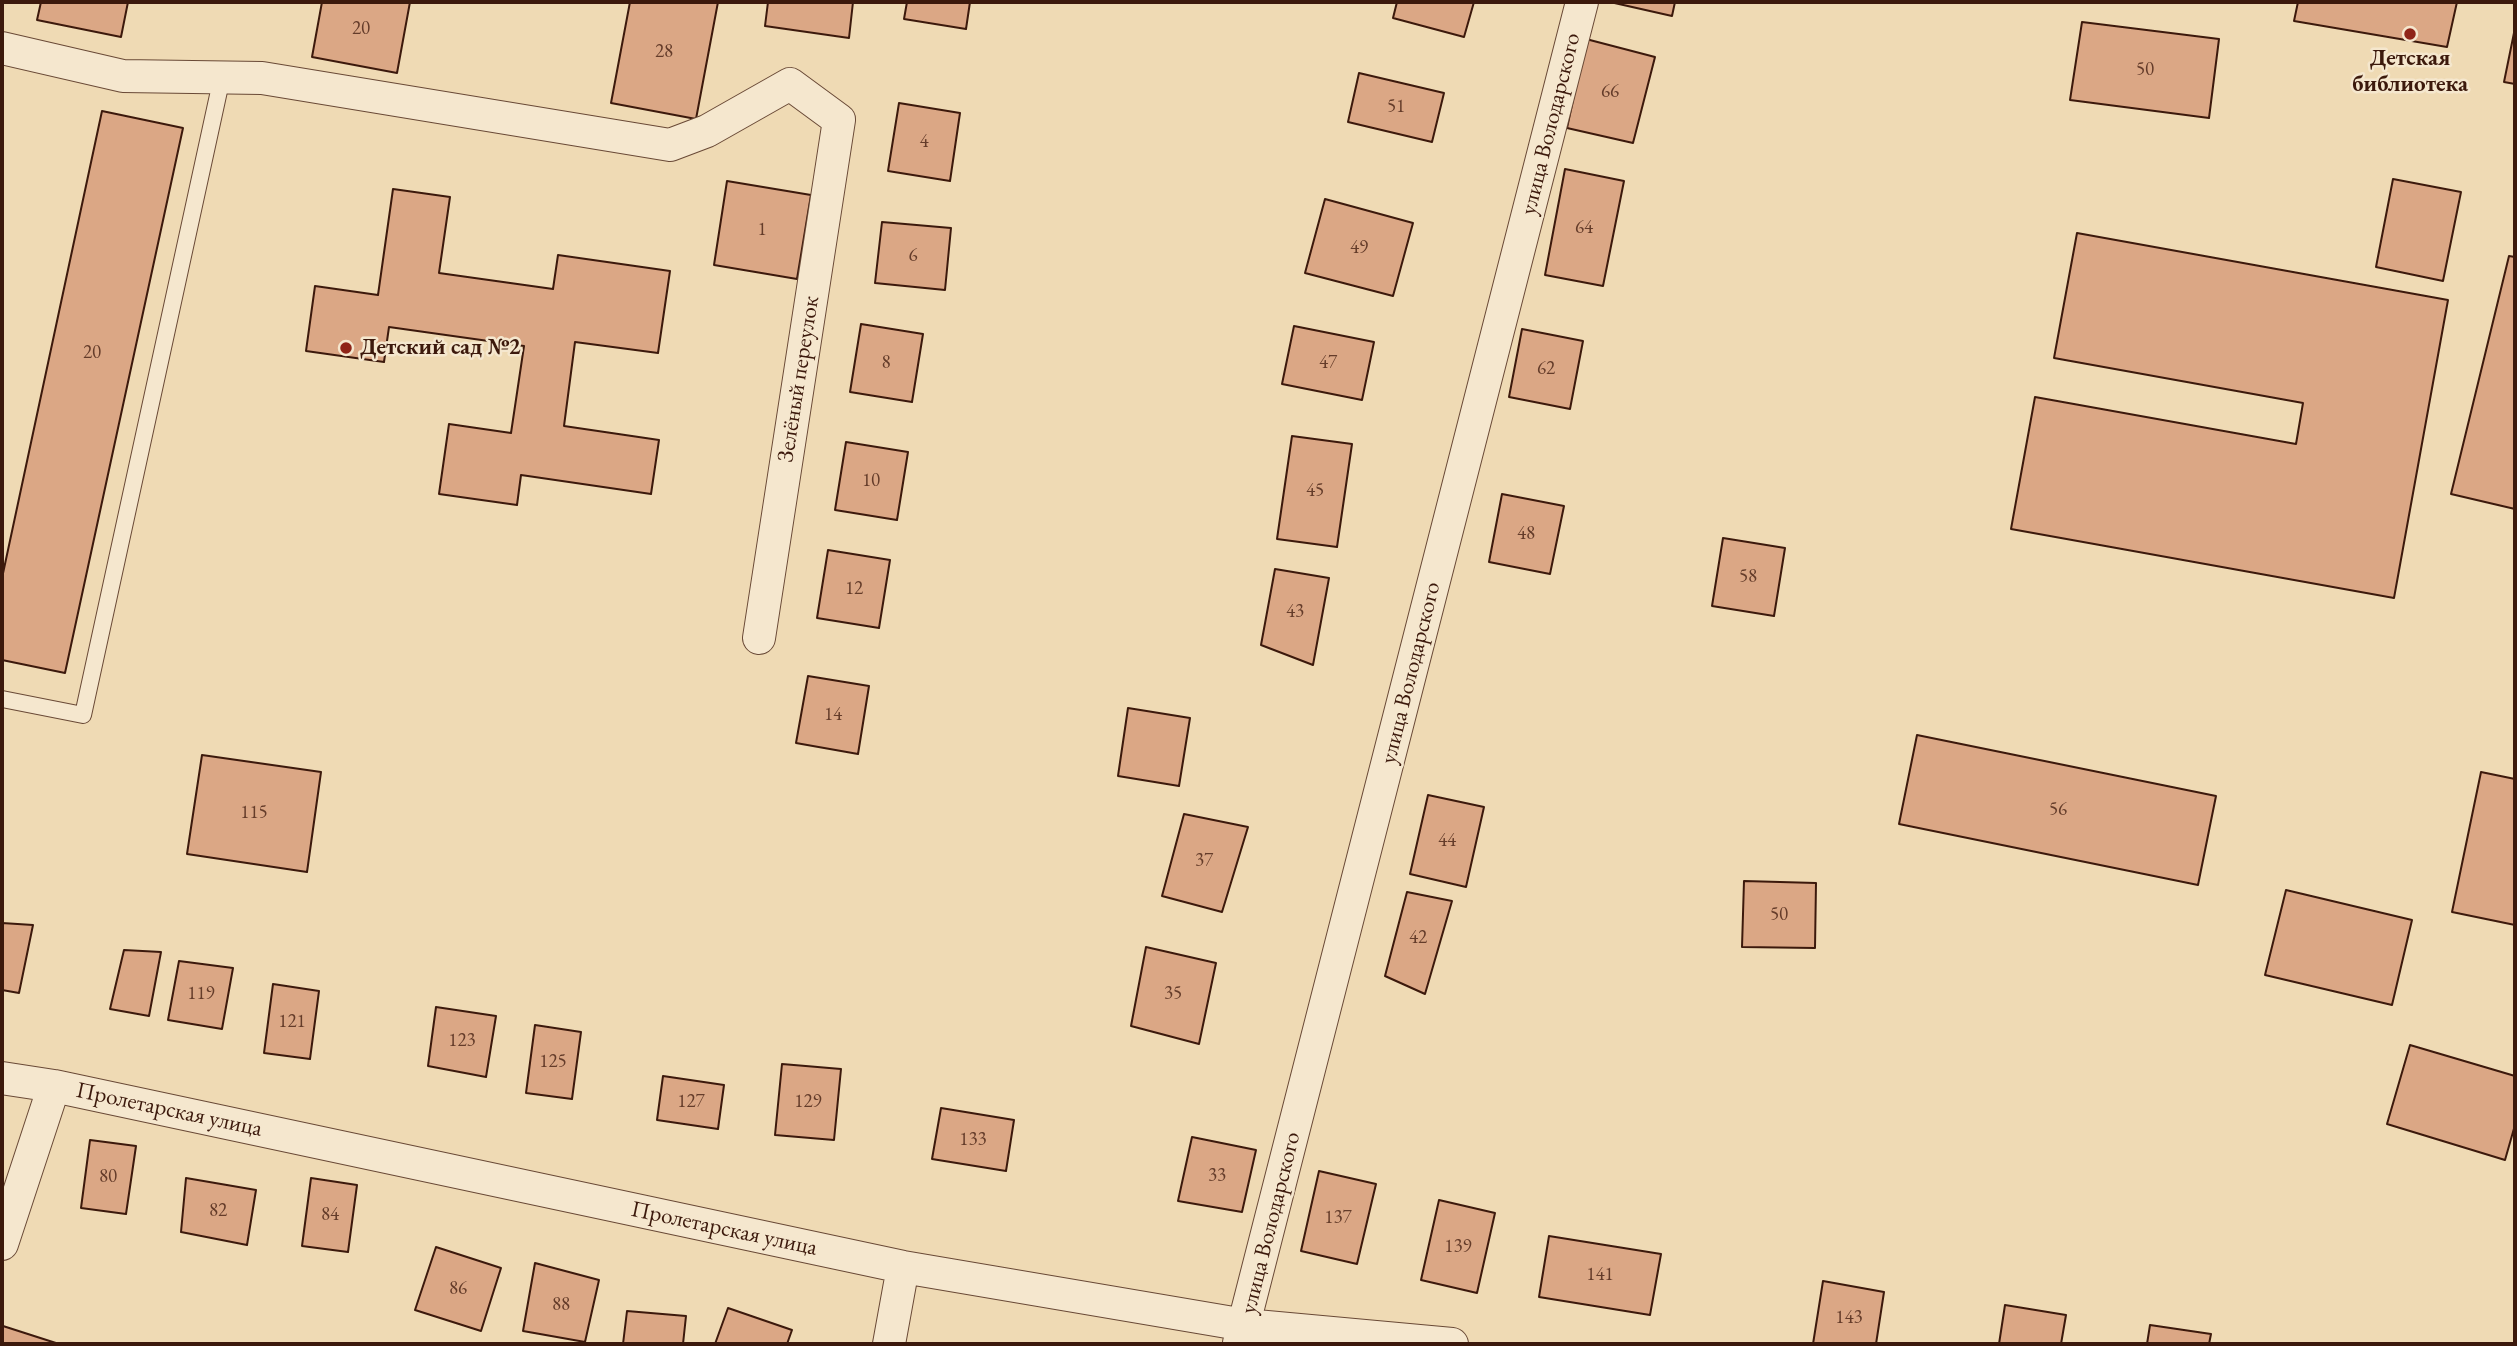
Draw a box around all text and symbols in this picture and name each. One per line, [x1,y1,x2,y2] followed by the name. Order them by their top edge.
[352,18,370,40] house number: 20
[2402,26,2418,42] marker: Детская библиотека
[1515,30,1587,218] street label: улица Володарского
[655,41,673,63] house number: 28
[2352,45,2468,99] place label: Детская библиотека
[2136,59,2154,81] house number: 50
[1601,81,1619,103] house number: 66
[1387,96,1405,118] house number: 51
[919,131,929,153] house number: 4
[1575,217,1593,239] house number: 64
[757,219,767,241] house number: 1
[1350,237,1368,259] house number: 49
[908,245,918,267] house number: 6
[772,294,826,464] street label: Зелёный переулок
[360,334,521,362] place label: Детский сад №2
[338,340,354,356] marker: Детский сад №2
[83,342,101,364] house number: 20
[881,352,891,374] house number: 8
[1319,352,1337,374] house number: 47
[1537,358,1555,380] house number: 62
[862,470,880,492] house number: 10
[1306,480,1324,502] house number: 45
[1517,523,1535,545] house number: 48
[1739,566,1757,588] house number: 58
[845,578,863,600] house number: 12
[1375,579,1447,767] street label: улица Володарского
[1286,601,1304,623] house number: 43
[824,704,842,726] house number: 14
[2049,799,2067,821] house number: 56
[240,802,268,824] house number: 115
[1438,830,1456,852] house number: 44
[1195,850,1213,872] house number: 37
[1770,904,1788,926] house number: 50
[1409,927,1427,949] house number: 42
[187,983,215,1005] house number: 119
[1164,983,1182,1005] house number: 35
[278,1011,306,1033] house number: 121
[448,1030,476,1052] house number: 123
[539,1051,567,1073] house number: 125
[73,1077,265,1143] street label: Пролетарская улица
[677,1091,705,1113] house number: 127
[794,1091,822,1113] house number: 129
[959,1129,987,1151] house number: 133
[1235,1129,1307,1317] street label: улица Володарского
[1208,1165,1226,1187] house number: 33
[99,1166,117,1188] house number: 80
[628,1196,820,1262] street label: Пролетарская улица
[209,1200,227,1222] house number: 82
[321,1204,339,1226] house number: 84
[1324,1207,1352,1229] house number: 137
[1444,1236,1472,1258] house number: 139
[1586,1264,1614,1286] house number: 141
[449,1278,467,1300] house number: 86
[552,1294,570,1316] house number: 88
[1835,1307,1863,1329] house number: 143

